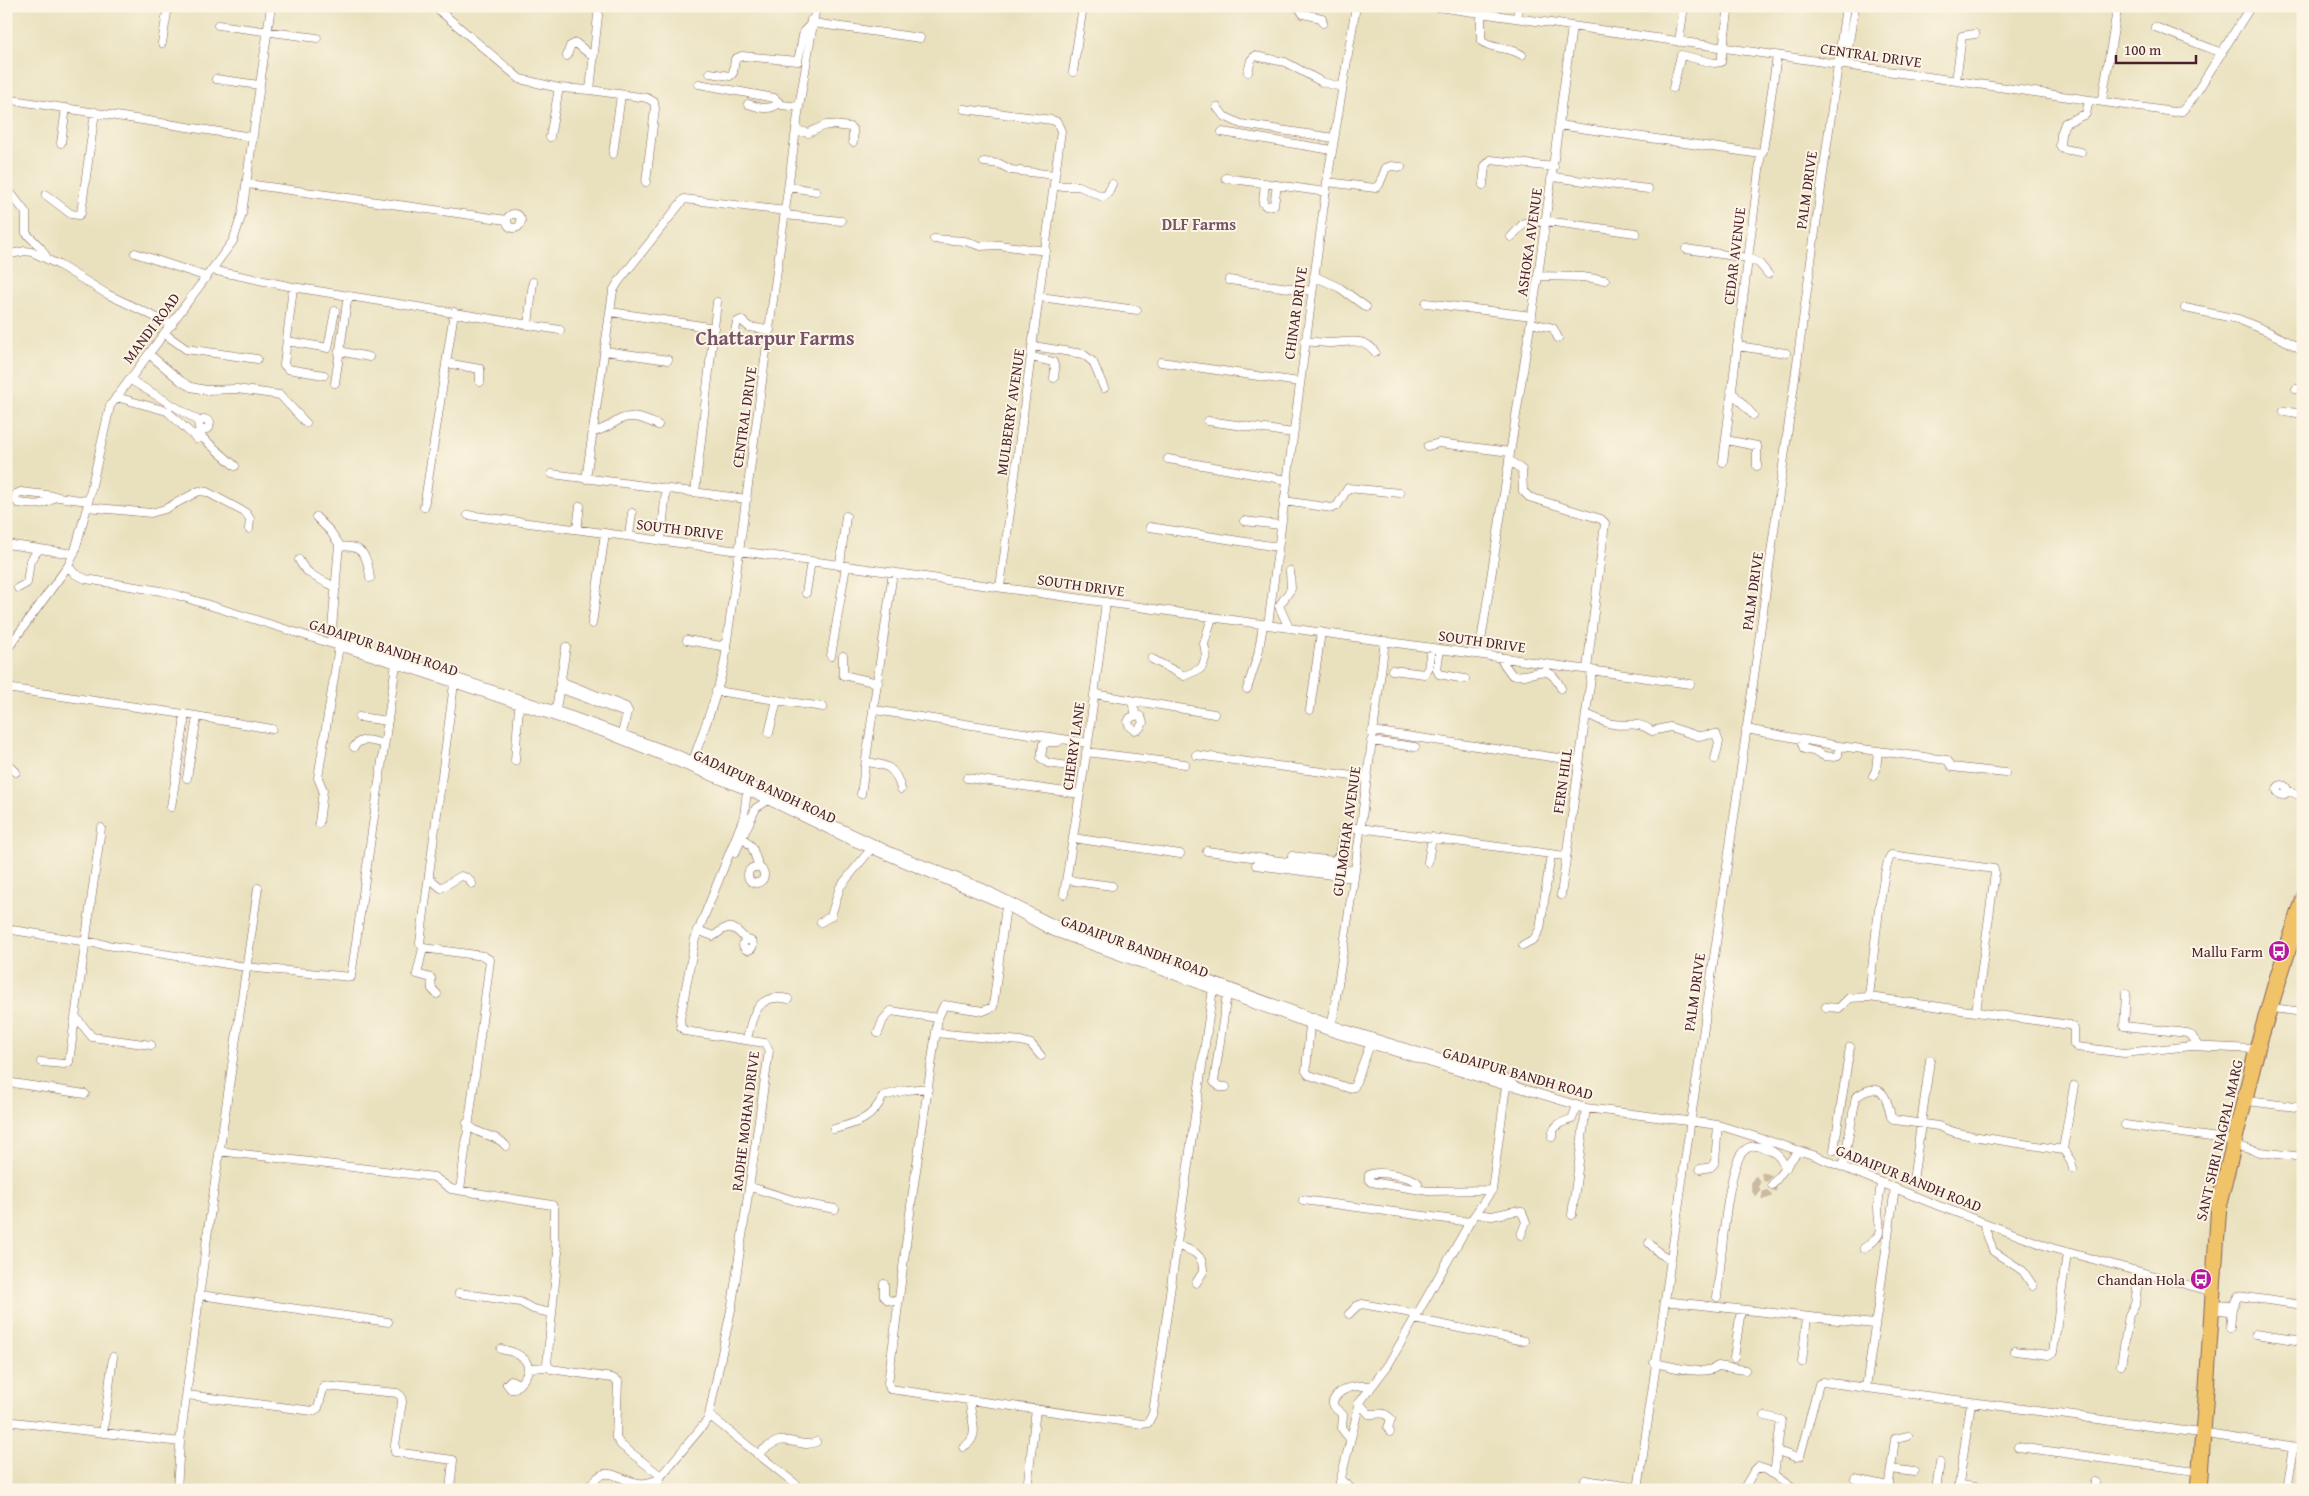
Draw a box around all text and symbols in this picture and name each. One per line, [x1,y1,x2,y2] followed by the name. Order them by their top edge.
[2116,32,2196,64] scale bar
[1819,37,1923,73] street label: CENTRAL DRIVE
[2124,39,2162,60] text: 100 m
[1790,149,1822,231] street label: PALM DRIVE
[1511,186,1547,298] street label: ASHOKA AVENUE
[1718,206,1750,306] street label: CEDAR AVENUE
[1162,212,1236,236] district label: DLF Farms
[1278,265,1312,361] street label: CHINAR DRIVE
[117,288,185,368] street label: MANDI ROAD
[695,323,855,352] district label: Chattarpur Farms
[991,347,1029,477] street label: MULBERRY AVENUE
[726,365,762,469] street label: CENTRAL DRIVE
[635,513,725,545] street label: SOUTH DRIVE
[1736,550,1768,632] street label: PALM DRIVE
[1036,568,1126,602] street label: SOUTH DRIVE
[307,613,461,681] street label: GADAIPUR BANDH ROAD
[1437,624,1527,658] street label: SOUTH DRIVE
[1056,700,1090,792] street label: CHERRY LANE
[690,744,840,828] street label: GADAIPUR BANDH ROAD
[1547,746,1577,815] street label: FERN HILL
[1326,764,1366,897] street label: GULMOHAR AVENUE
[1058,910,1212,982] street label: GADAIPUR BANDH ROAD
[2267,939,2291,963] bus stop icon: Mallu Farm
[2192,941,2264,962] place label: Mallu Farm
[1678,951,1710,1033] street label: PALM DRIVE
[1440,1041,1596,1105] street label: GADAIPUR BANDH ROAD
[726,1049,764,1192] street label: RADHE MOHAN DRIVE
[2190,1057,2248,1223] street label: SANT SHRI NAGPAL MARG
[1833,1139,1985,1217] street label: GADAIPUR BANDH ROAD
[2189,1267,2213,1291] bus stop icon: Chandan Hola
[2097,1269,2185,1290] place label: Chandan Hola

